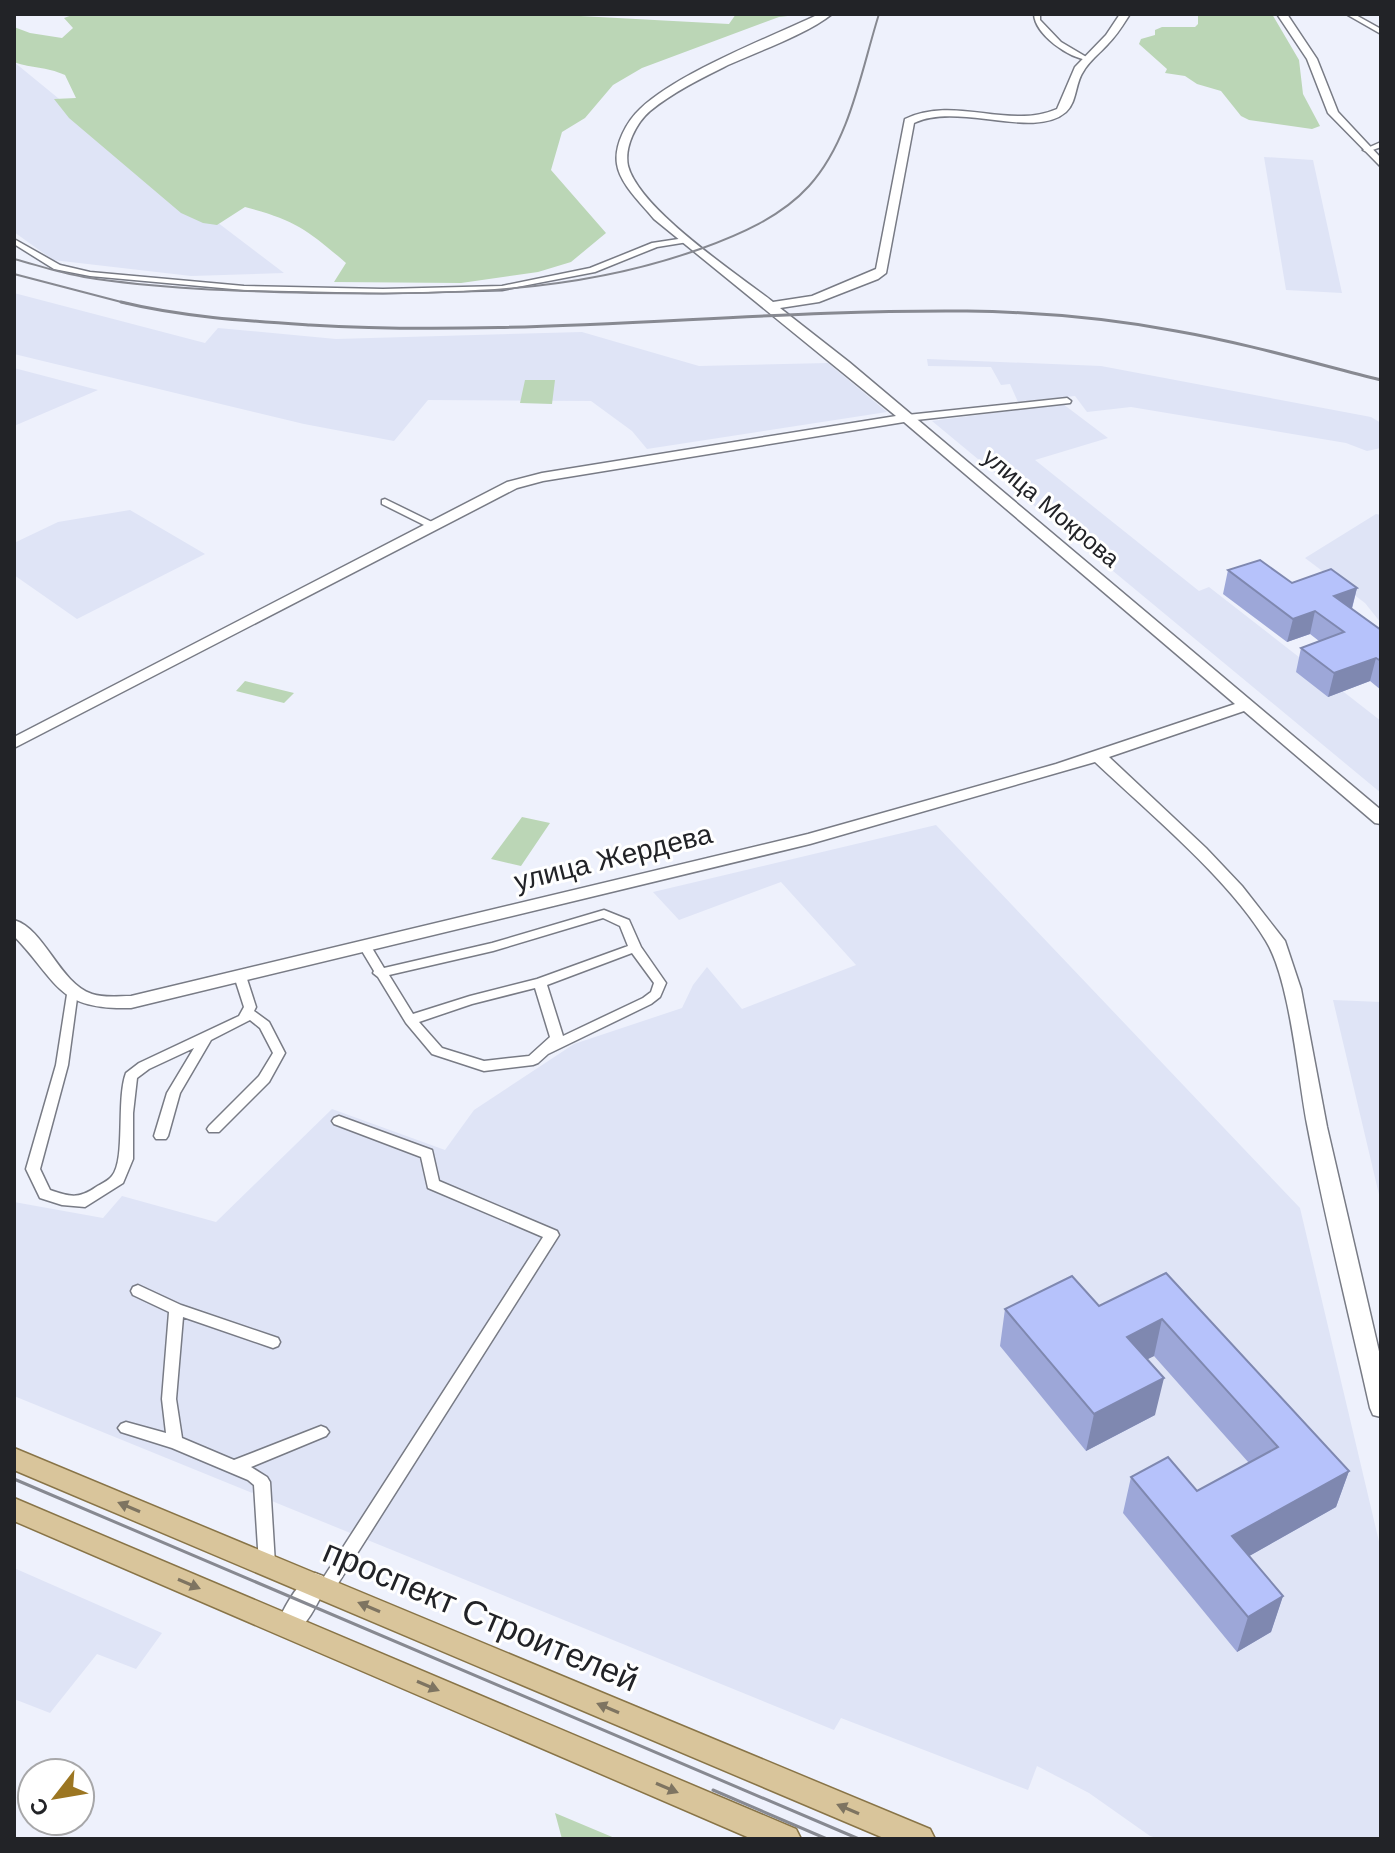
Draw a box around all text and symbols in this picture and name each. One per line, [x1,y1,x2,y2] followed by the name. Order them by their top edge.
[978,443,1125,573] street label: улица Мокрова
[511,818,716,897] street label: улица Жердева
[117,1500,141,1513] one-way arrow
[318,1531,644,1699] street label: проспект Строителей
[177,1577,201,1590] one-way arrow
[357,1600,381,1613] one-way arrow
[416,1679,440,1692] one-way arrow
[596,1701,620,1714] one-way arrow
[16,1757,96,1837] north arrow
[655,1781,679,1794] one-way arrow
[24,1794,54,1820] text: С
[836,1802,860,1815] one-way arrow

